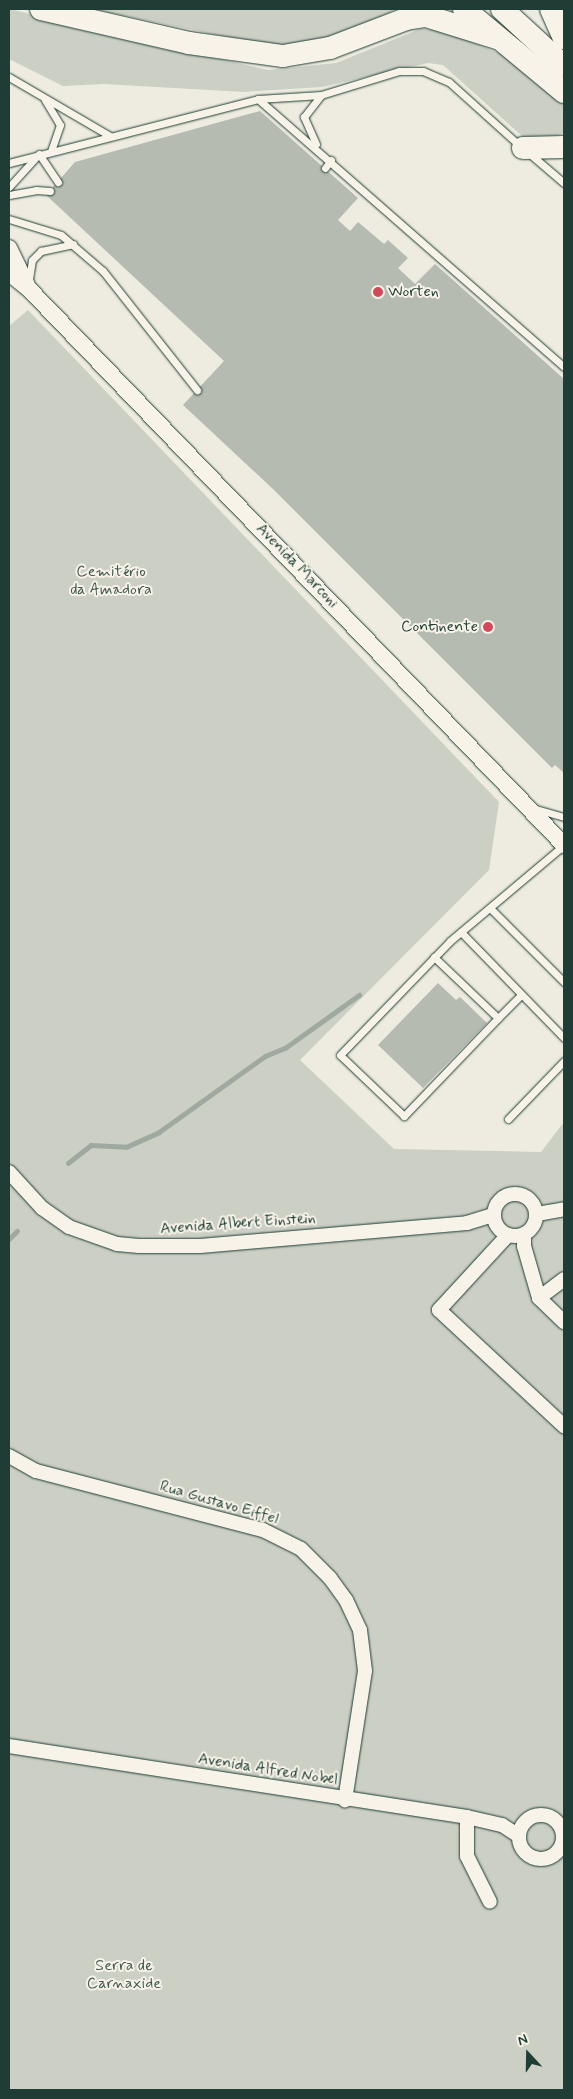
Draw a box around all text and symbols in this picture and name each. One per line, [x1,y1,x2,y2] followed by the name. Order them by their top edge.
[388,282,439,302] place label: Worten
[372,286,384,298] marker: Worten
[251,519,343,613] street label: Avenida Marconi
[71,562,151,600] park label: Cemitério da Amadora
[401,617,478,637] place label: Continente
[482,621,494,633] marker: Continente
[159,1209,317,1239] street label: Avenida Albert Einstein
[158,1477,280,1529] street label: Rua Gustavo Eiffel
[196,1749,340,1791] street label: Avenida Alfred Nobel
[87,1956,161,1994] park label: Serra de Carnaxide
[503,2029,553,2079] north arrow
[515,2030,530,2050] text: N

